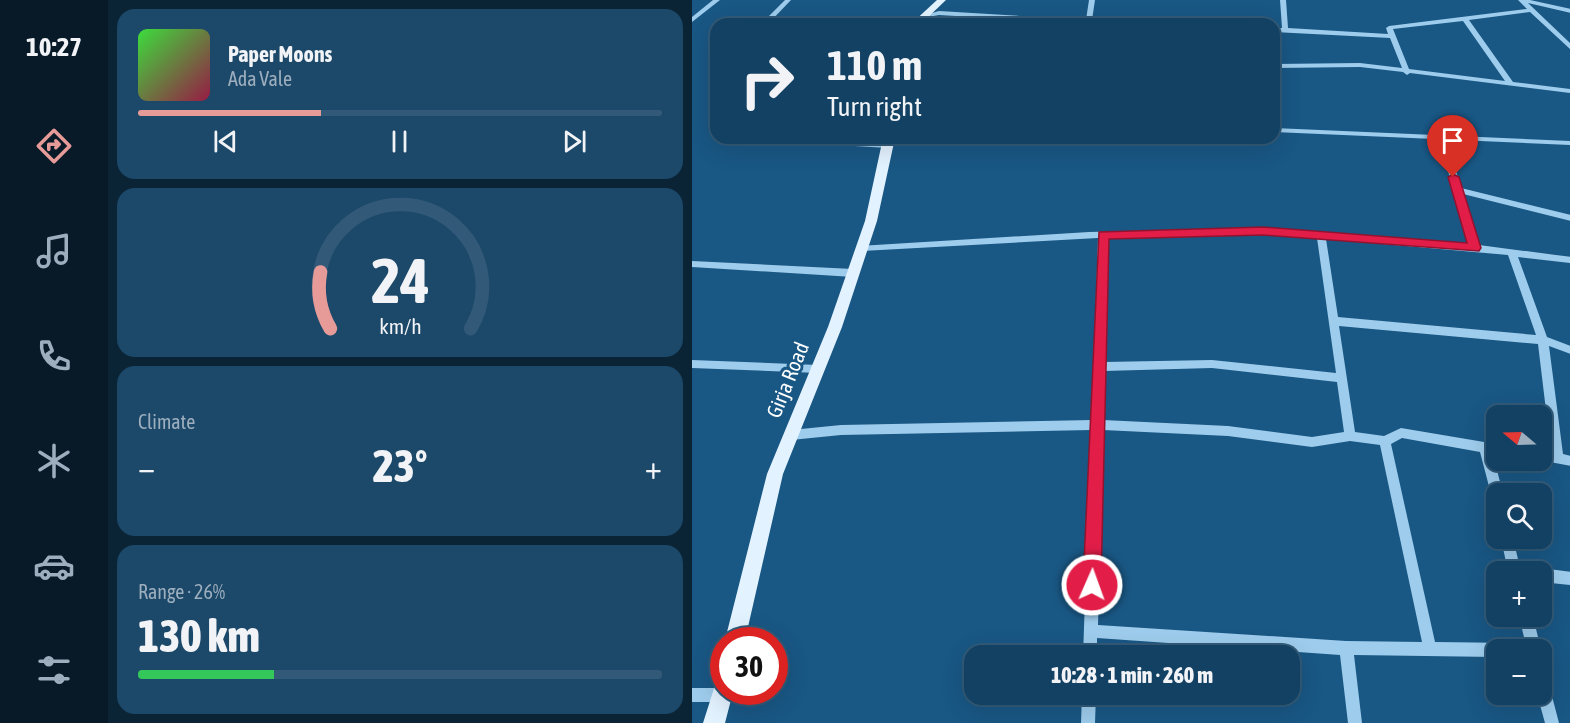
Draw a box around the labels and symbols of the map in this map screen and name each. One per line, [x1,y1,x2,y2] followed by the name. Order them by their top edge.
[1427,115,1478,177] pin
[761,338,813,421] street label: Girja Road
[1486,405,1552,471] north arrow
[1060,553,1124,617] position arrow
[710,627,788,705] speed limit sign: 30

